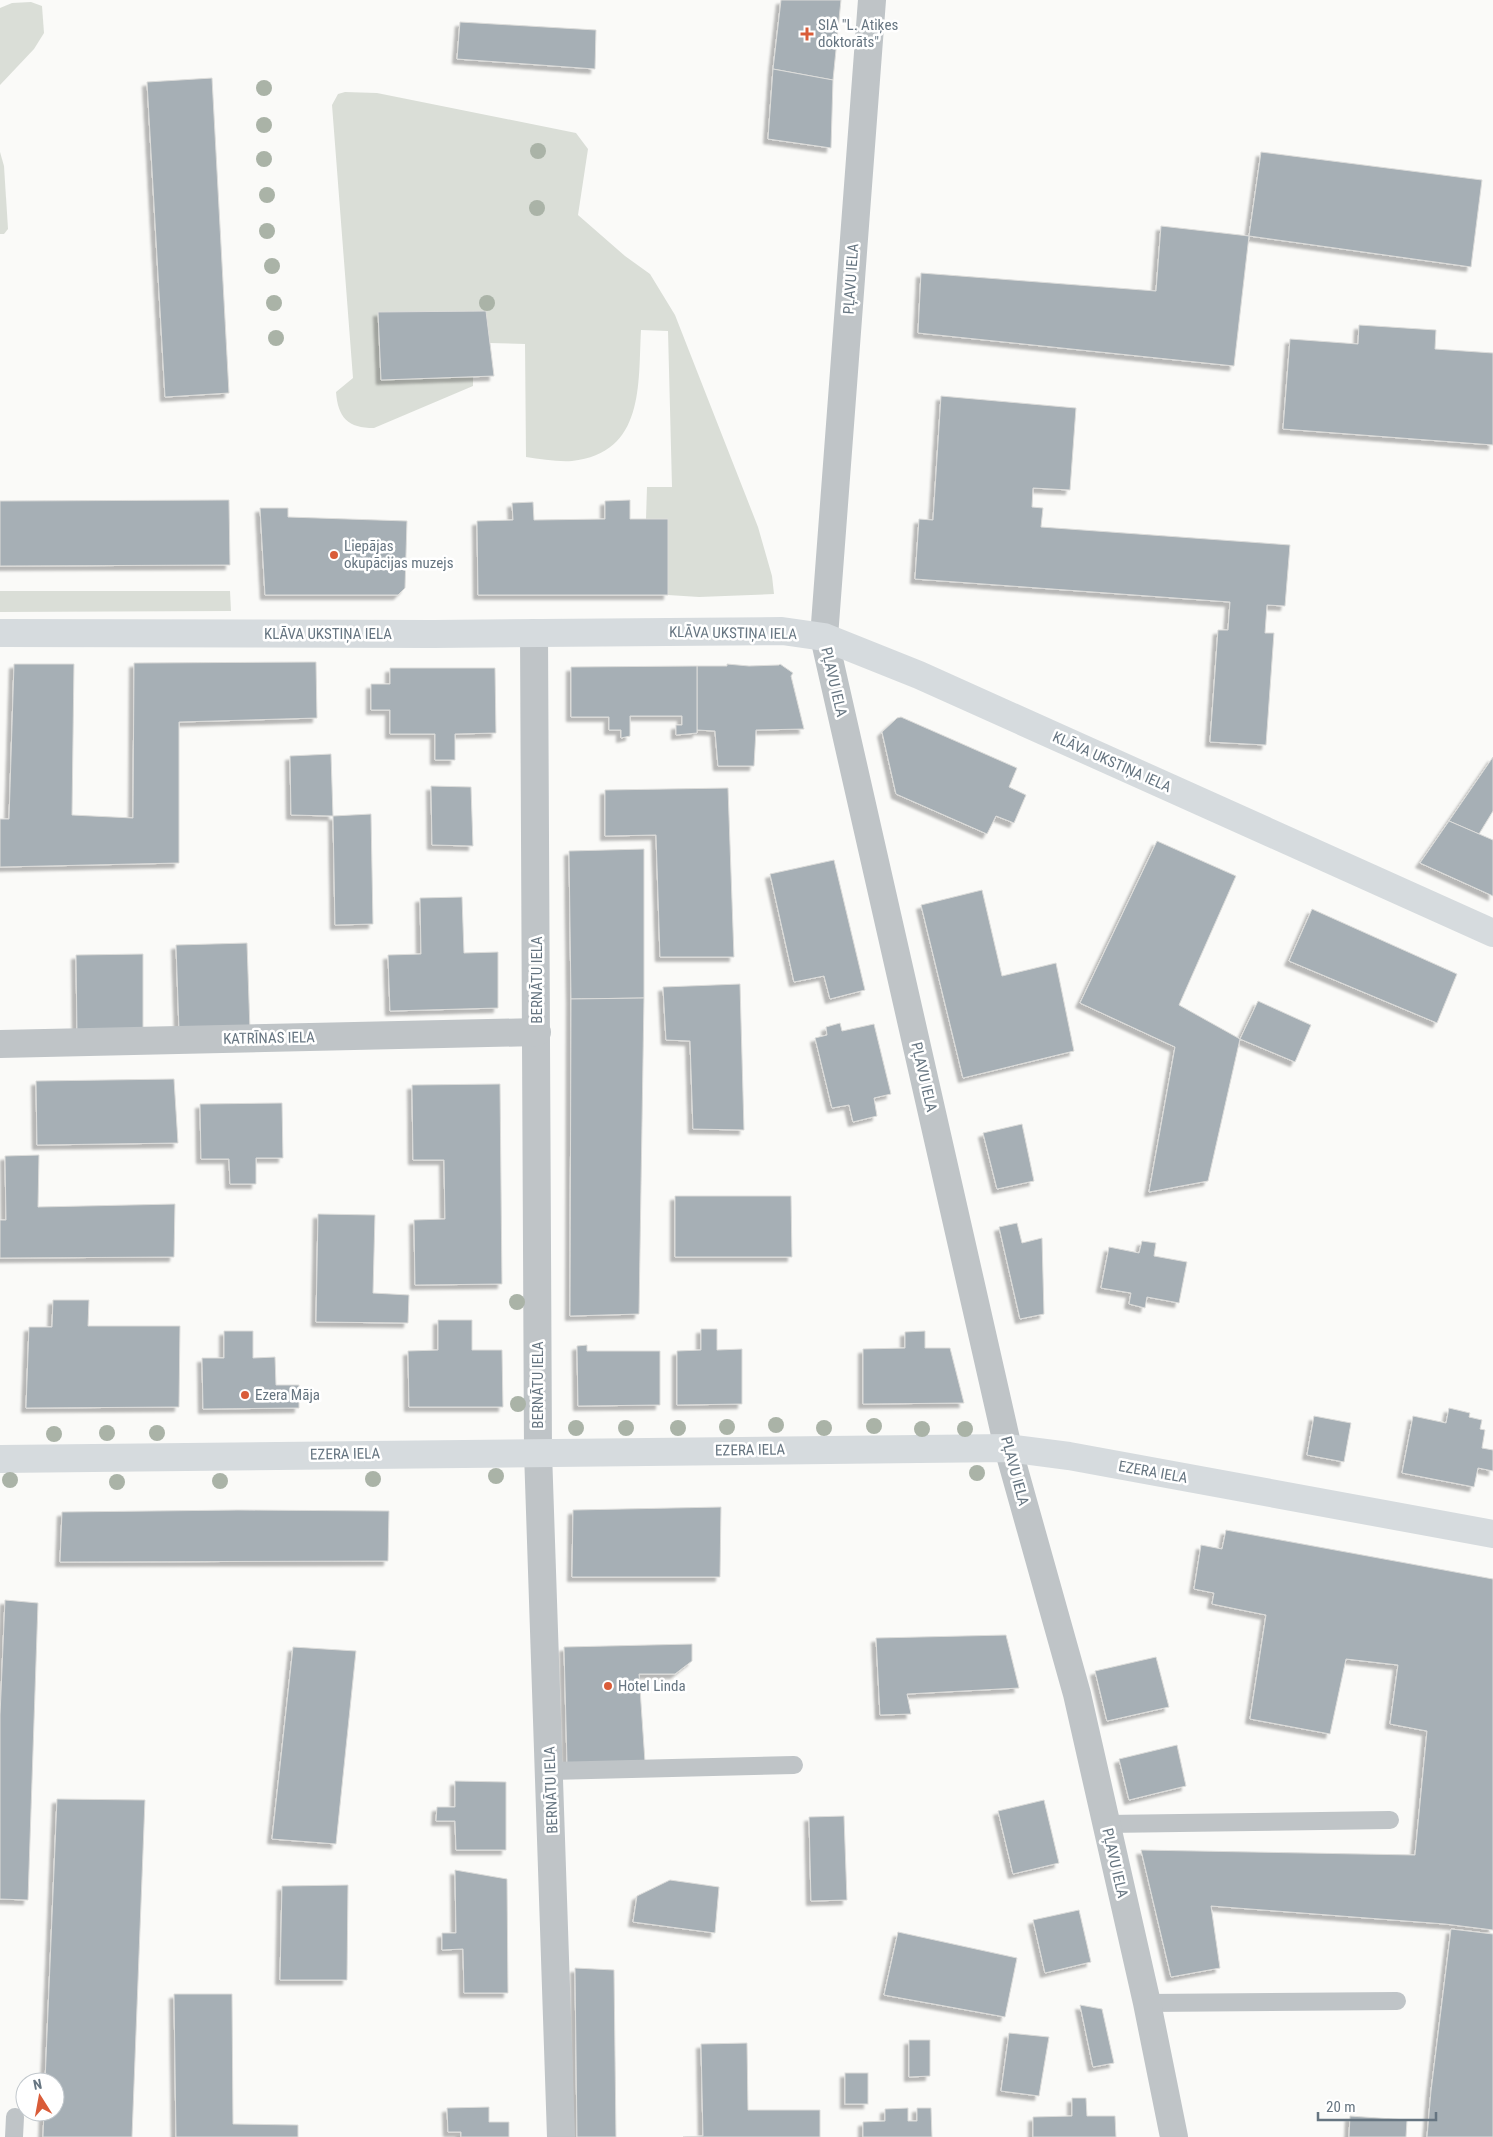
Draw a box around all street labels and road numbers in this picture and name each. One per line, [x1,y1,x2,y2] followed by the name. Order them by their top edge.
[840,243,862,315] street label: PĻAVU IELA
[669,623,797,643] street label: KLĀVA UKSTIŅA IELA
[264,625,392,643] street label: KLĀVA UKSTIŅA IELA
[817,645,851,719] street label: PĻAVU IELA
[1050,728,1174,796] street label: KLĀVA UKSTIŅA IELA
[528,936,546,1024] street label: BERNĀTU IELA
[223,1028,315,1048] street label: KATRĪNAS IELA
[907,1040,941,1114] street label: PĻAVU IELA
[529,1341,547,1429] street label: BERNĀTU IELA
[997,1434,1033,1508] street label: PĻAVU IELA
[715,1440,785,1460] street label: EZERA IELA
[310,1444,380,1464] street label: EZERA IELA
[1117,1457,1189,1487] street label: EZERA IELA
[540,1746,562,1834] street label: BERNĀTU IELA
[1098,1826,1132,1900] street label: PĻAVU IELA

